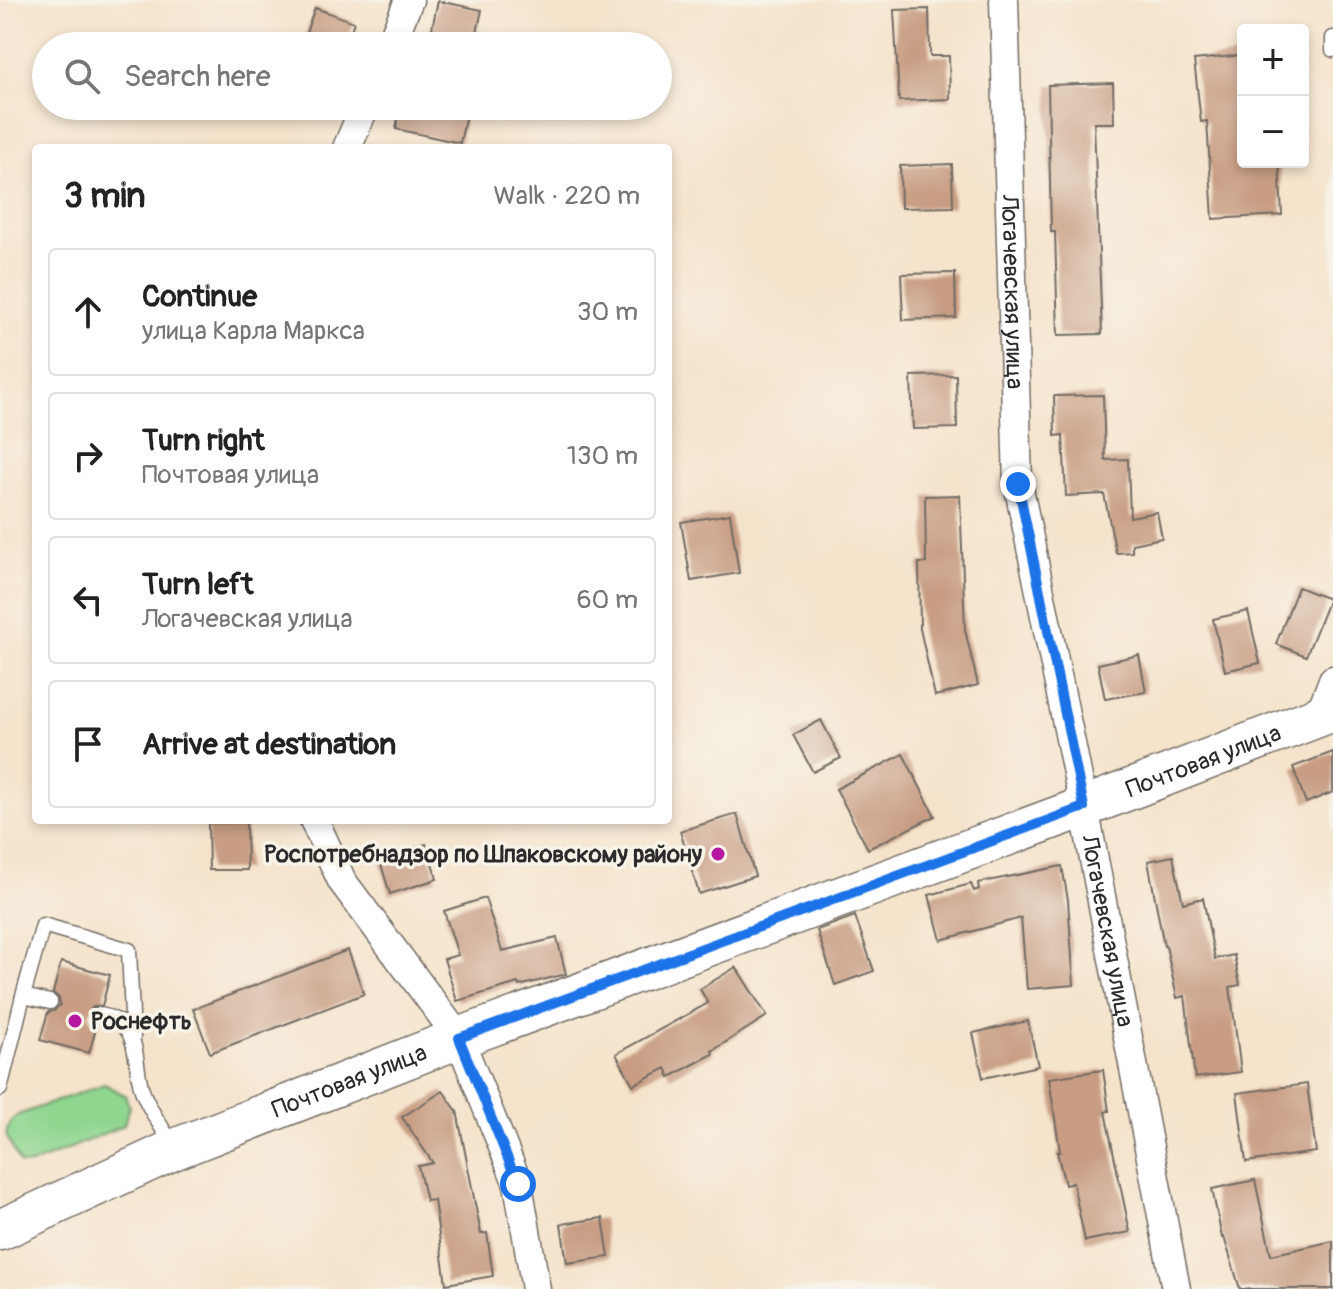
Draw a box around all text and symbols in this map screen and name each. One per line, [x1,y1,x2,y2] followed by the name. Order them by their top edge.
[1237,24,1309,168] map controls
[1237,24,1309,96] button: +
[32,32,672,120] search box
[60,54,104,98] icon: search
[124,58,271,95] text: Search here
[1237,96,1309,168] button: −
[64,175,146,218] text: 3 min
[493,180,640,212] text: Walk · 220 m
[995,193,1029,390] street label: Логачевская улица
[142,278,257,315] text: Continue
[66,290,110,334] icon: ahead
[577,296,638,328] text: 30 m
[142,315,365,347] text: улица Карла Маркса
[142,422,265,459] text: Turn right
[66,434,110,478] icon: right
[567,440,638,472] text: 130 m
[142,459,319,491] text: Почтовая улица
[1000,466,1036,502] route end
[142,566,253,603] text: Turn left
[66,578,110,622] icon: left
[576,584,638,616] text: 60 m
[142,603,353,635] text: Логачевская улица
[1122,718,1285,804] street label: Почтовая улица
[66,722,110,766] icon: arrive
[142,726,396,763] text: Arrive at destination
[1074,832,1140,1029] street label: Логачевская улица
[264,840,703,869] place label: Роспотребнадзор по Шпаковскому району
[709,845,727,863] marker: Роспотребнадзор по Шпаковскому району
[91,1007,192,1036] place label: Роснефть
[66,1012,84,1030] marker: Роснефть
[268,1038,431,1125] street label: Почтовая улица
[500,1166,536,1202] route start

